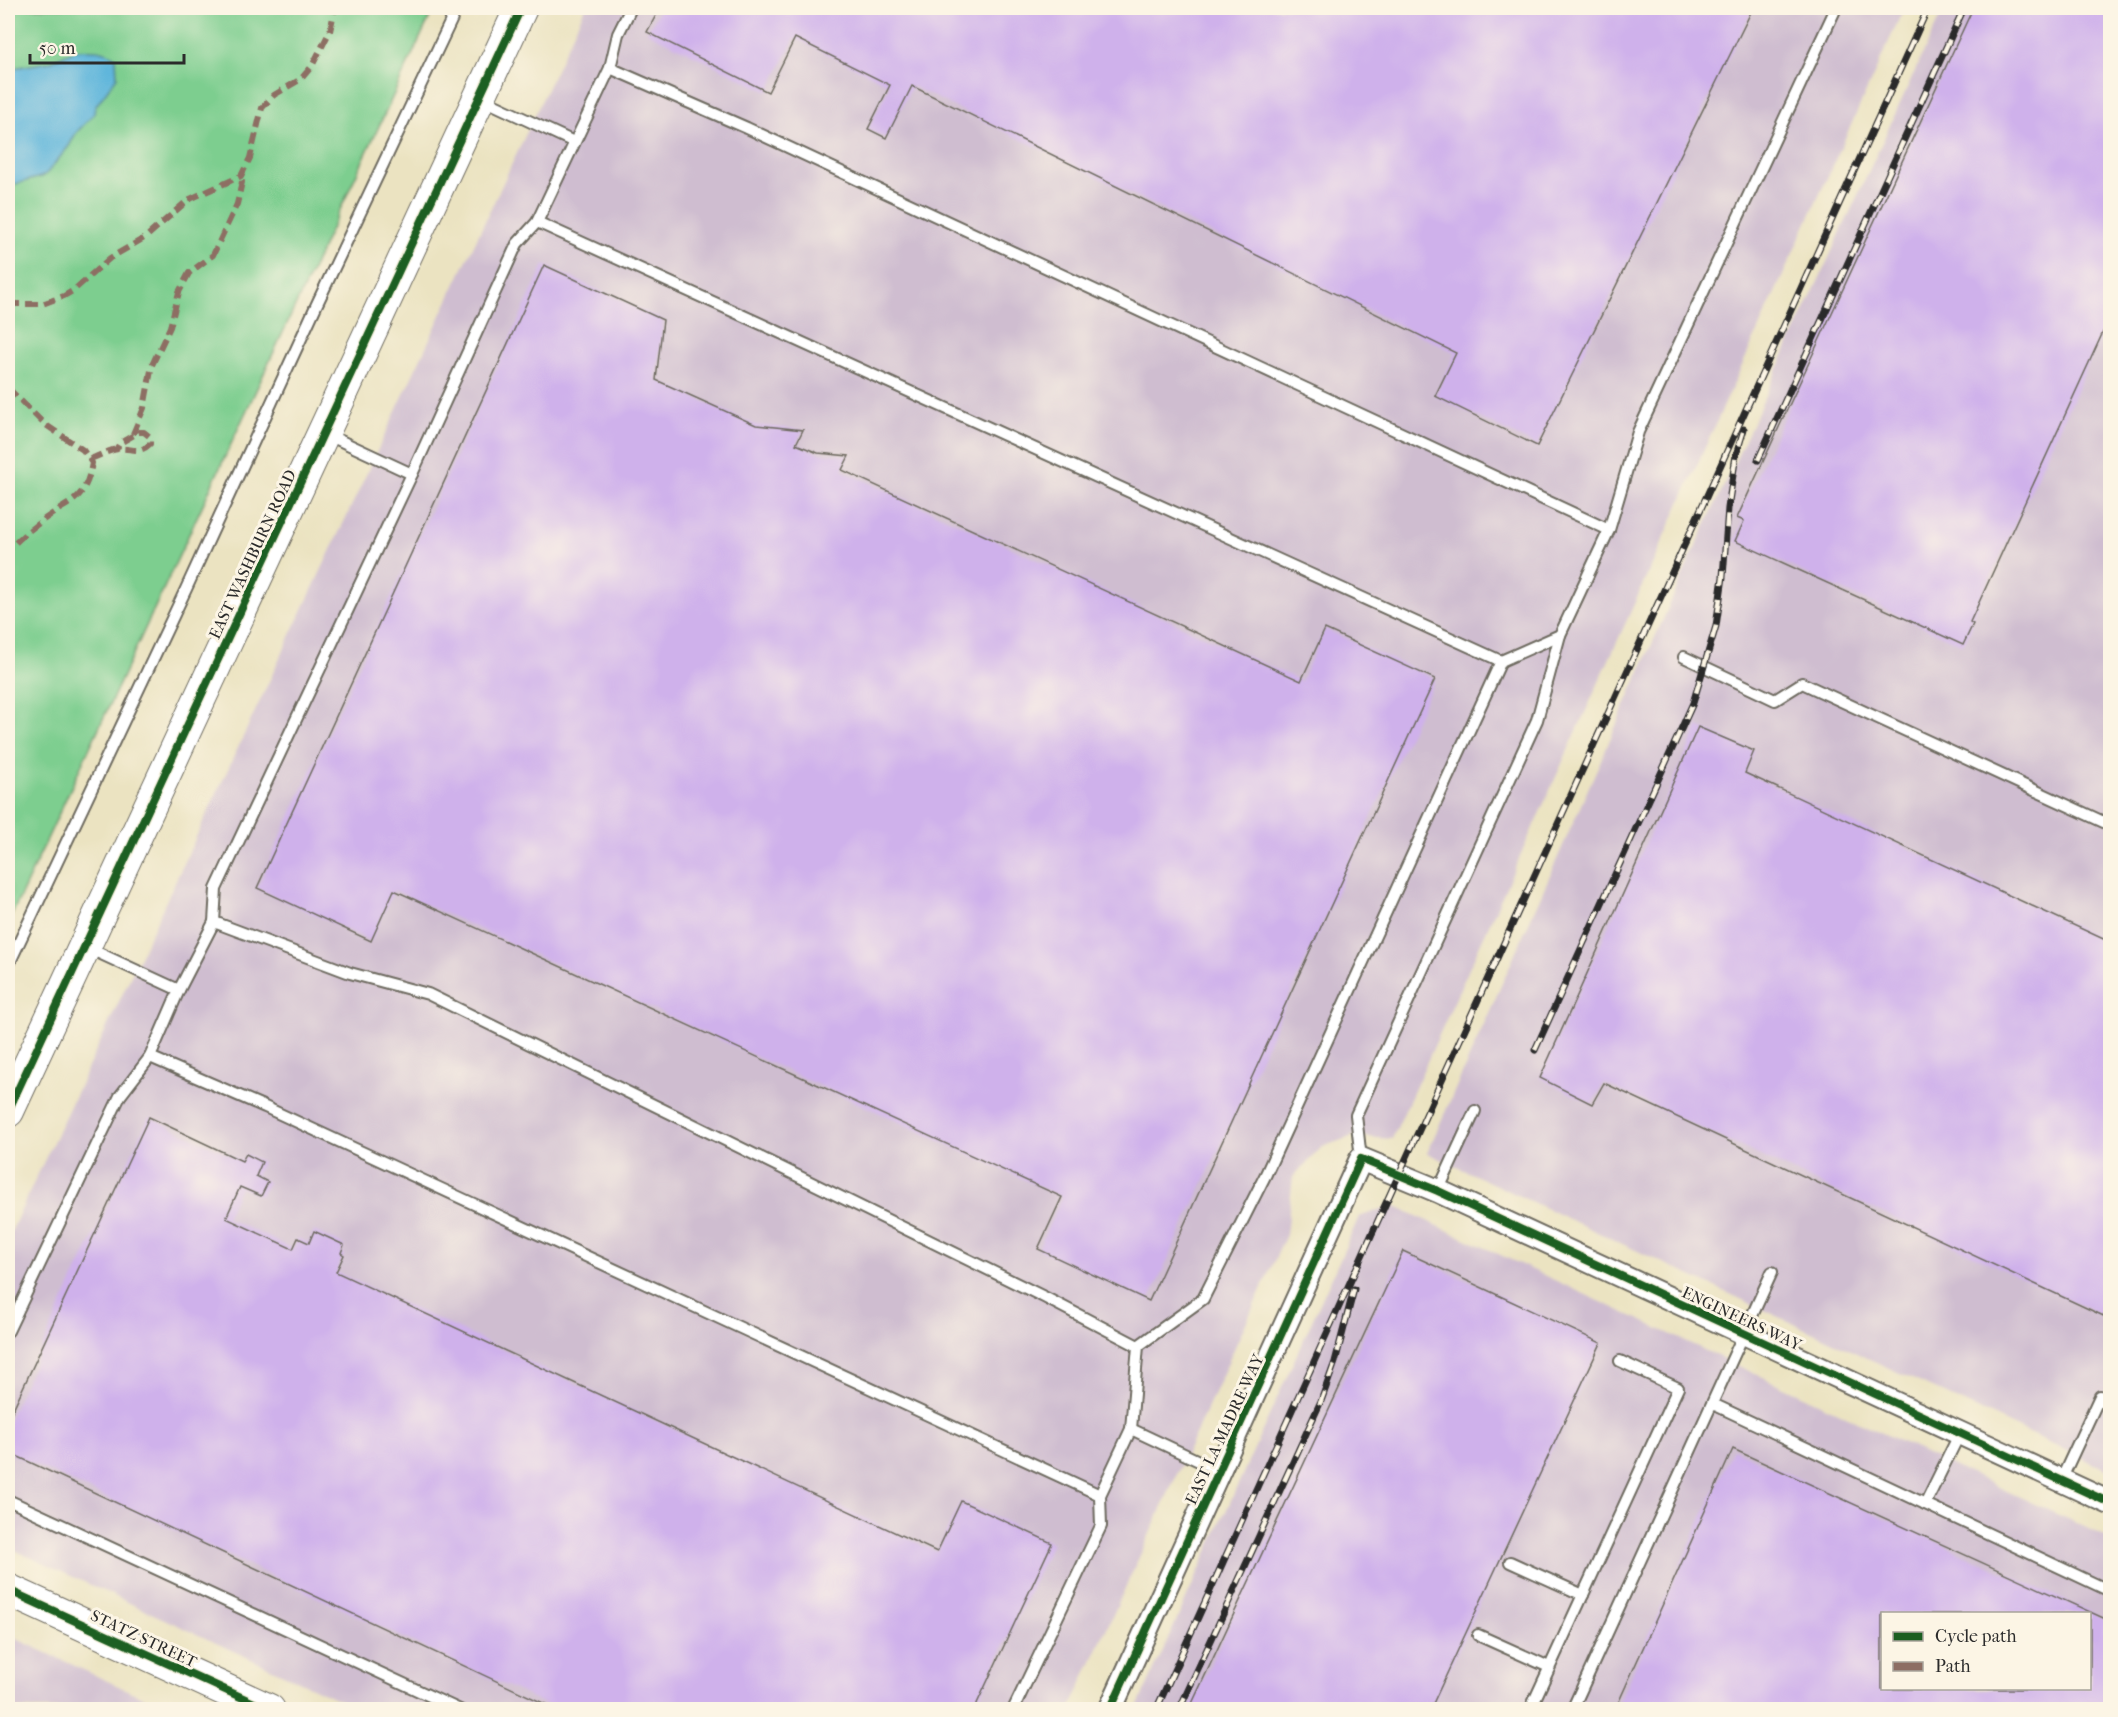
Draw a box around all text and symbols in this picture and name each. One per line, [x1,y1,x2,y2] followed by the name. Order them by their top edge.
[30,27,184,65] scale bar
[39,38,76,59] text: 50 m
[205,467,300,642] street label: EAST WASHBURN ROAD
[1679,1282,1806,1355] street label: ENGINEERS WAY
[1181,1350,1268,1507] street label: EAST LA MADRE WAY
[88,1606,200,1671] street label: STATZ STREET
[1881,1612,2091,1690] legend
[1935,1626,2016,1647] text: Cycle path
[1935,1656,1971,1677] text: Path

